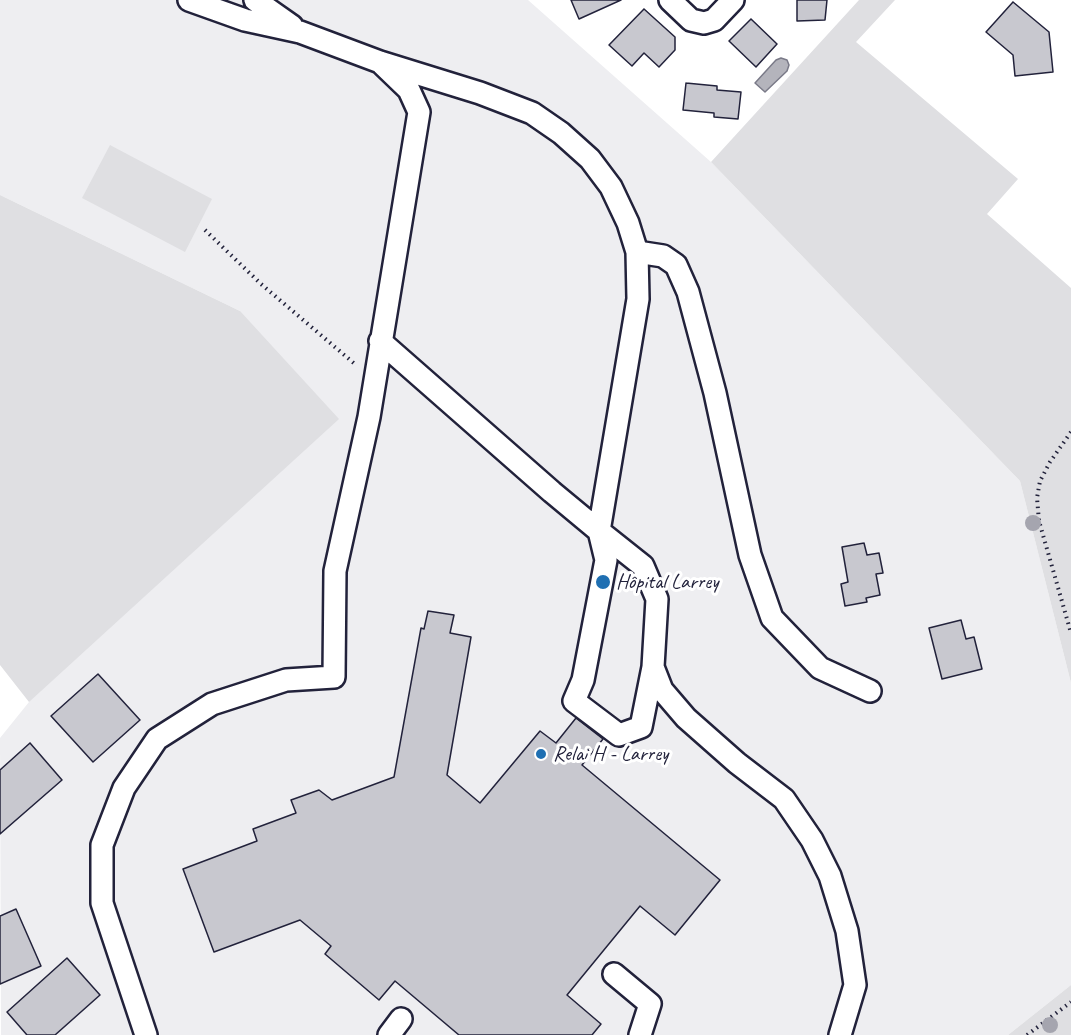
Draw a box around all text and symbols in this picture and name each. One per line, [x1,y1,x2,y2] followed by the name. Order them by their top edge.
[616,569,718,595] place label: Hôpital Larrey
[594,573,612,591] marker: Hôpital Larrey
[553,741,668,767] place label: Relai H - Larrey
[534,747,548,761] marker: Relai H - Larrey

